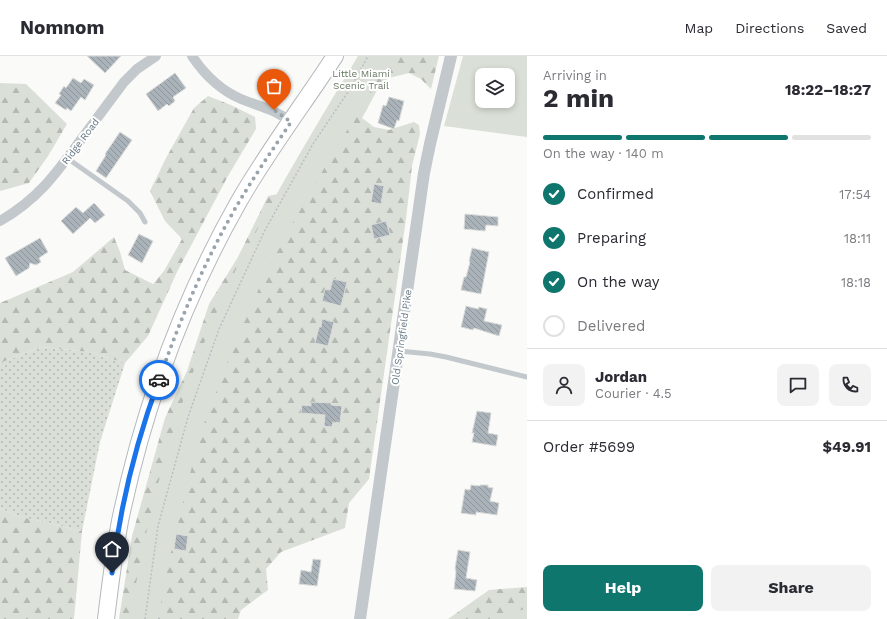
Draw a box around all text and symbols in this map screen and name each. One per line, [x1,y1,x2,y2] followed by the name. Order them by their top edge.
[20,16,104,39] text: Nomnom
[685,20,713,36] text: Map
[735,20,804,36] text: Directions
[826,20,867,36] text: Saved
[332,68,390,91] park label: Little Miami Scenic Trail
[475,68,515,108] map controls
[475,68,515,108] button: layers
[543,68,607,83] text: Arriving in
[257,69,291,110] pin
[263,75,285,97] icon: bag
[785,81,871,99] text: 18:22–18:27
[543,83,614,113] text: 2 min
[60,116,101,166] street label: Ridge Road
[543,146,664,161] text: On the way · 140 m
[543,183,565,205] icon: check
[577,185,654,203] text: Confirmed
[839,187,871,202] text: 17:54
[543,227,565,249] icon: check
[577,229,646,247] text: Preparing
[844,231,871,246] text: 18:11
[543,271,565,293] icon: check
[577,273,659,291] text: On the way
[841,275,871,290] text: 18:18
[389,288,414,385] street label: Old Springfield Pike
[577,317,645,335] text: Delivered
[139,360,179,400] courier
[543,364,585,406] button: person
[777,364,819,406] button: chat
[829,364,871,406] button: phone
[595,368,647,386] text: Jordan
[148,369,170,391] icon: car
[595,386,672,401] text: Courier · 4.5
[543,438,635,456] text: Order #5699
[822,438,871,456] text: $49.91
[95,532,129,573] pin
[101,538,123,560] icon: home
[543,565,703,611] button: Help
[711,565,871,611] button: Share

